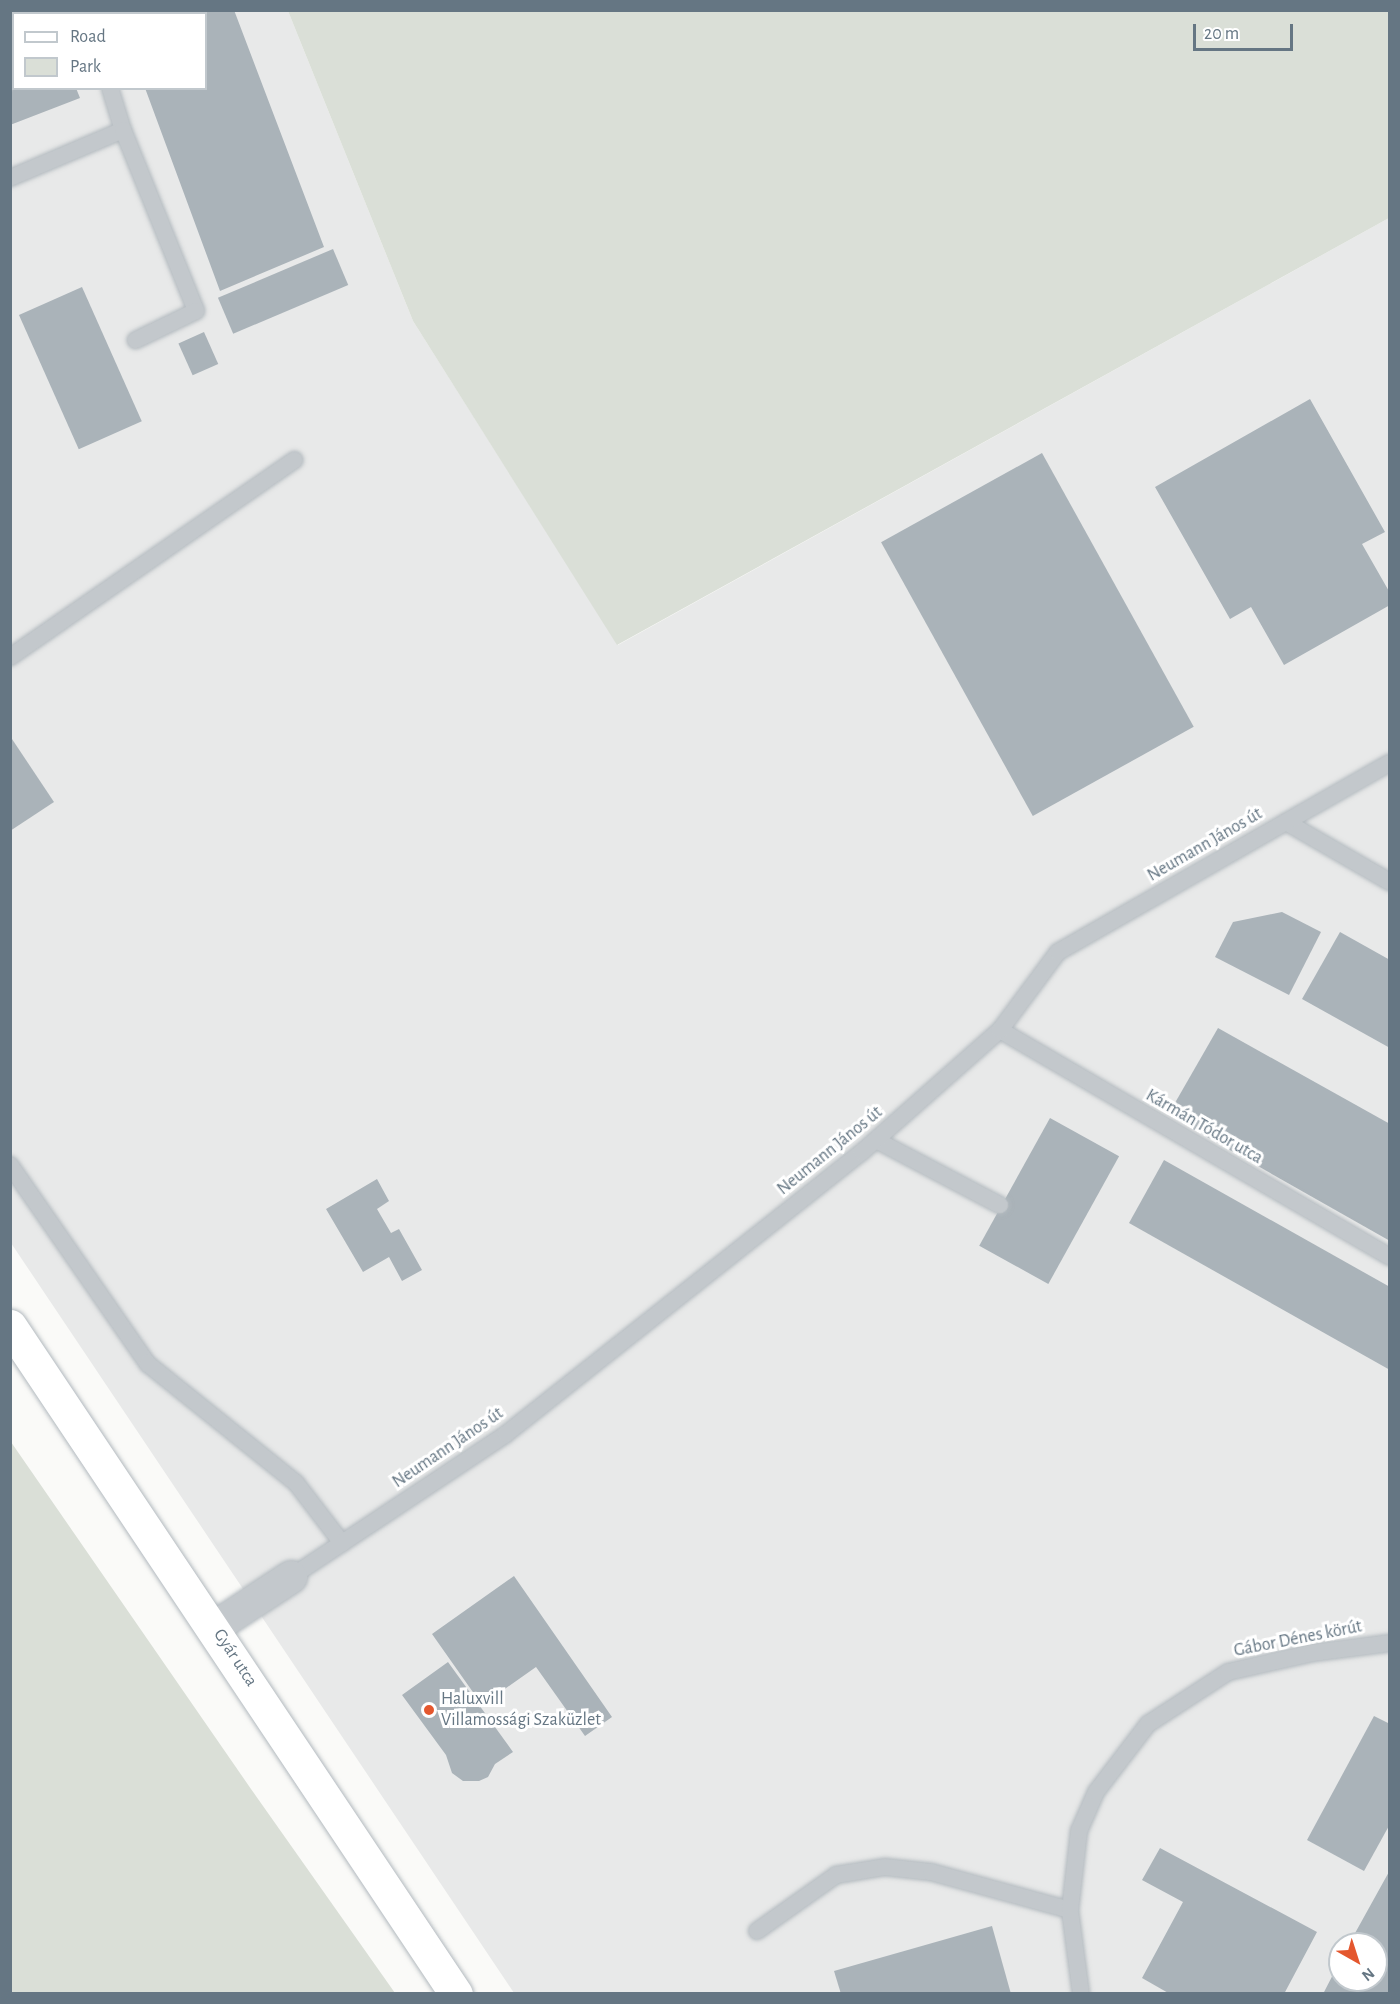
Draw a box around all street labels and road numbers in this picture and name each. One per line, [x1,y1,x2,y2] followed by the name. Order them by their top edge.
[1144,803,1266,887] street label: Neumann János út
[1142,1085,1266,1169] street label: Kármán Tódor utca
[773,1102,887,1200] street label: Neumann János út
[388,1403,508,1493] street label: Neumann János út
[1232,1616,1364,1662] street label: Gábor Dénes körút
[208,1625,262,1691] street label: Gyár utca

